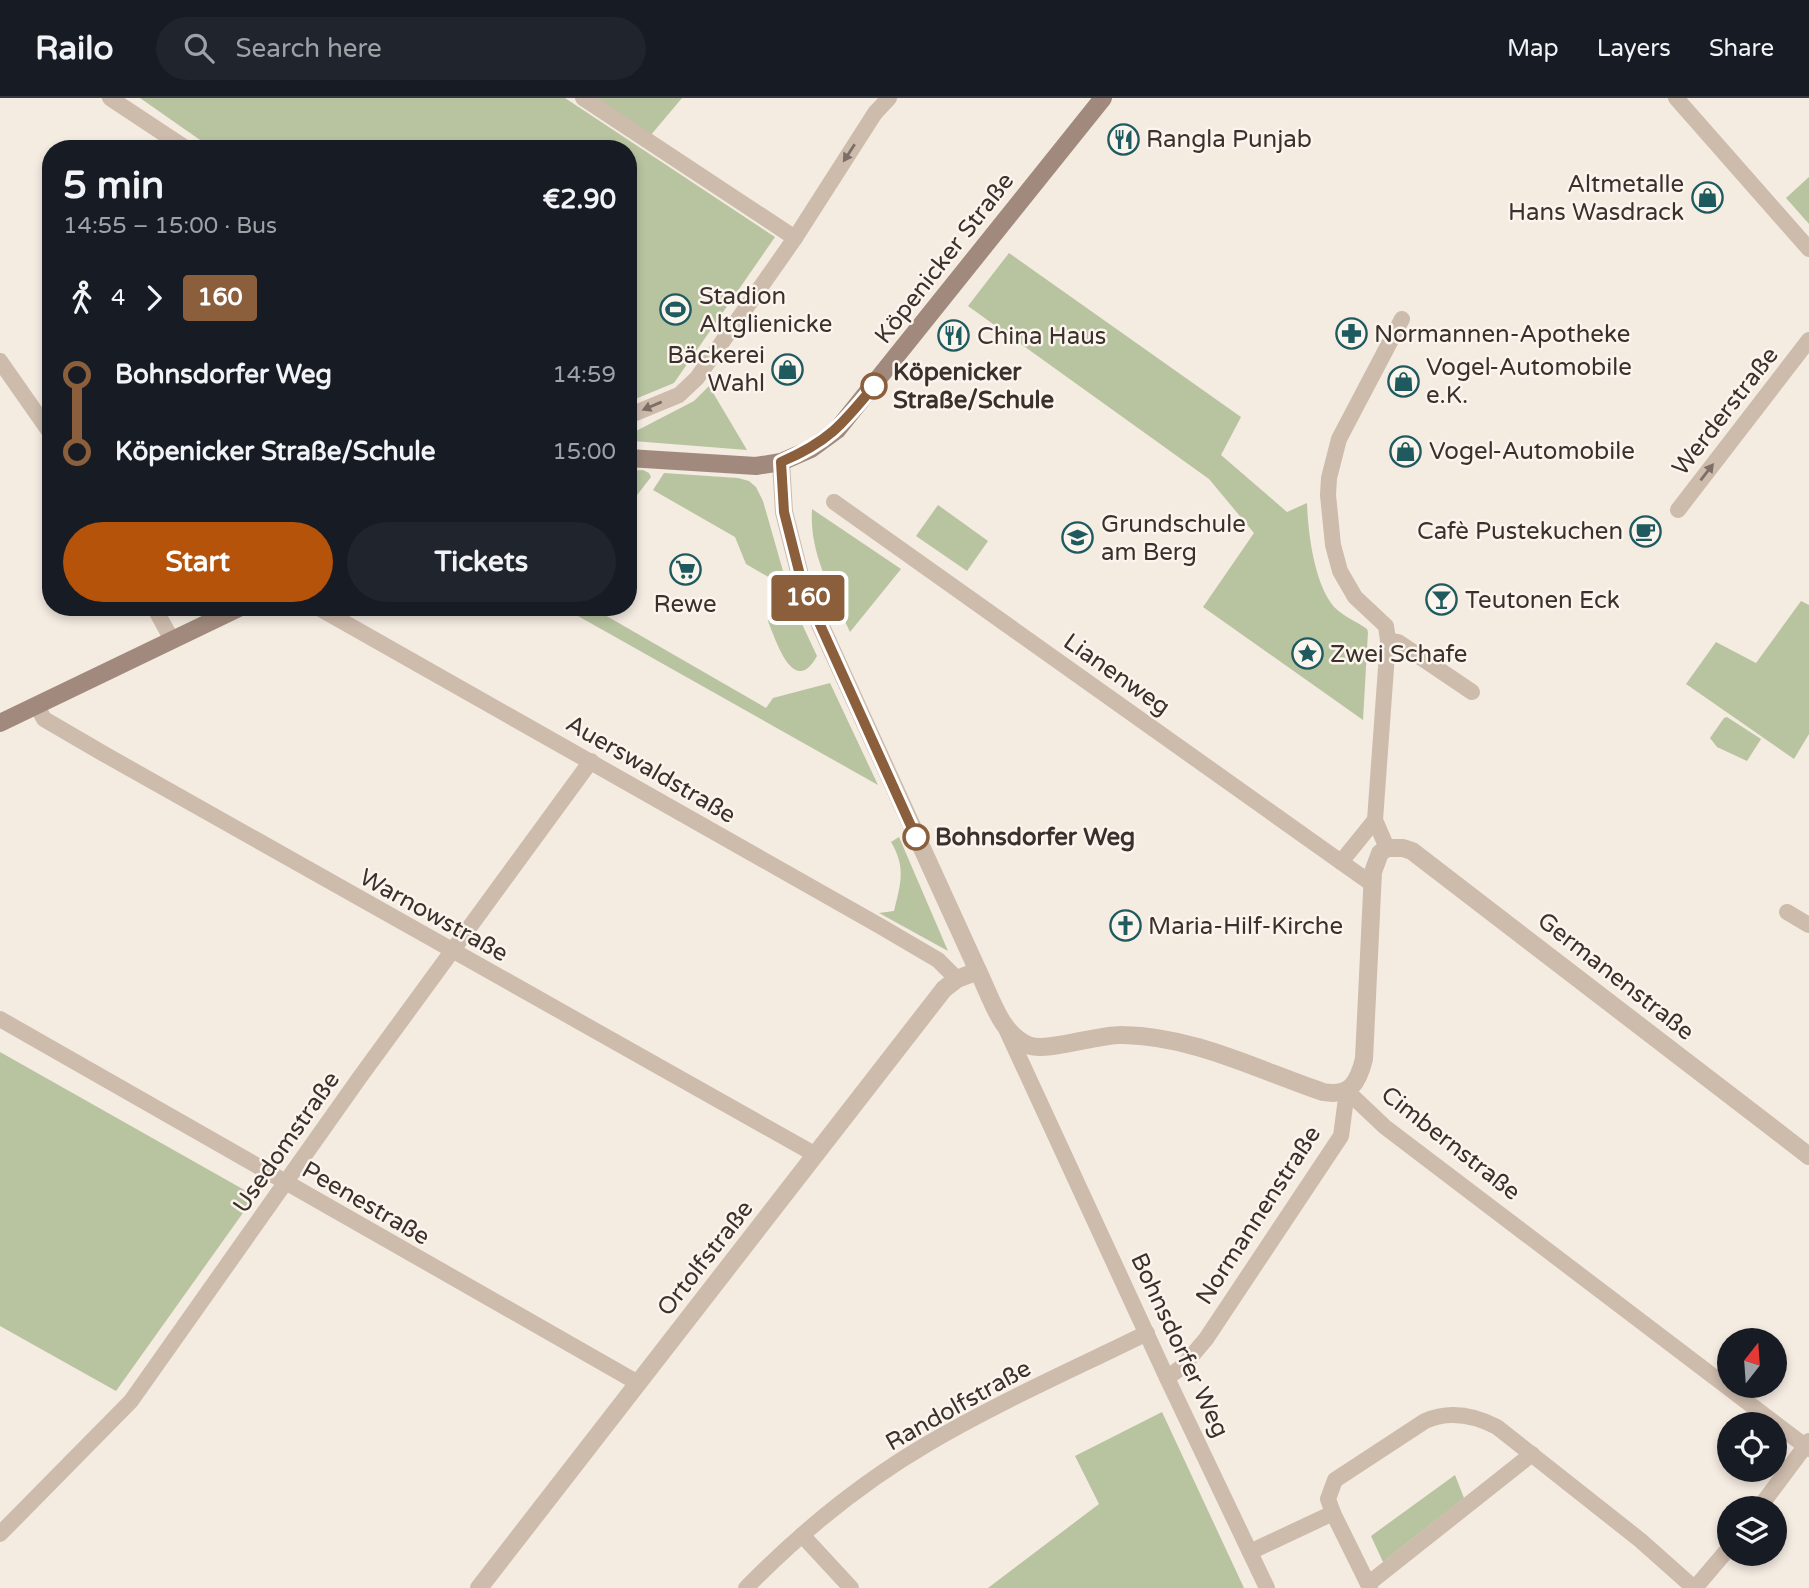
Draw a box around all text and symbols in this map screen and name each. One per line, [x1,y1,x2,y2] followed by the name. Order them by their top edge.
[156,17,646,80] search box
[35,29,114,68] text: Railo
[180,29,218,67] icon: search
[236,33,382,64] text: Search here
[1507,34,1559,63] text: Map
[1597,34,1671,63] text: Layers
[1709,34,1774,63] text: Share
[1106,122,1140,156] restaurant icon: Rangla Punjab
[1146,125,1312,154] place label: Rangla Punjab
[842,144,856,162] one-way arrow
[63,163,164,209] text: 5 min
[869,167,1020,350] street label: Köpenicker Straße
[1508,170,1684,227] place label: Altmetalle Hans Wasdrack
[1690,181,1724,215] shop icon: Altmetalle Hans Wasdrack
[543,184,616,215] text: €2.90
[63,212,277,240] text: 14:55 – 15:00 · Bus
[63,279,101,317] icon: walk
[135,279,173,317] icon: forward
[699,282,832,339] place label: Stadion Altglienicke
[197,283,243,312] text: 160
[111,284,125,312] text: 4
[659,293,693,327] sports icon: Stadion Altglienicke
[1334,317,1368,351] pharmacy icon: Normannen-Apotheke
[937,319,971,353] restaurant icon: China Haus
[1374,320,1630,349] place label: Normannen-Apotheke
[977,322,1106,351] place label: China Haus
[667,341,765,398] place label: Bäckerei Wahl
[1666,341,1785,481] street label: Werderstraße
[771,352,805,386] shop icon: Bäckerei Wahl
[1426,353,1632,410] place label: Vogel-Automobile e.K.
[893,358,1055,415] place label: Köpenicker Straße/Schule
[115,359,332,390] text: Bohnsdorfer Weg
[552,361,616,389] text: 14:59
[1386,364,1420,398] shop icon: Vogel-Automobile e.K.
[861,373,887,399] marker: Köpenicker Straße/Schule
[642,400,662,412] one-way arrow
[1389,434,1423,468] shop icon: Vogel-Automobile
[115,436,436,467] text: Köpenicker Straße/Schule
[1429,437,1635,466] place label: Vogel-Automobile
[552,438,616,466] text: 15:00
[1699,464,1714,482] one-way arrow
[1101,510,1246,567] place label: Grundschule am Berg
[1629,514,1663,548] cafe icon: Cafè Pustekuchen
[1417,517,1623,546] place label: Cafè Pustekuchen
[1061,521,1095,555] school or university icon: Grundschule am Berg
[63,522,333,602] button: Start
[347,522,616,602] button: Tickets
[668,553,702,587] supermarket icon: Rewe
[768,575,848,621] line badge: 160
[785,583,831,612] text: 160
[1425,583,1459,617] bar icon: Teutonen Eck
[1465,586,1620,615] place label: Teutonen Eck
[654,590,716,619] place label: Rewe
[1058,627,1176,722] street label: Lianenweg
[1290,637,1324,671] place icon: Zwei Schafe
[1330,640,1467,669] place label: Zwei Schafe
[561,709,741,830] street label: Auerswaldstraße
[935,823,1135,852] place label: Bohnsdorfer Weg
[903,824,929,850] marker: Bohnsdorfer Weg
[354,863,513,968] street label: Warnowstraße
[1532,906,1700,1047] street label: Germanenstraße
[1108,909,1142,943] church icon: Maria-Hilf-Kirche
[1148,912,1343,941] place label: Maria-Hilf-Kirche
[227,1066,346,1219] street label: Usedomstraße
[1375,1080,1526,1207] street label: Cimbernstraße
[1190,1121,1327,1310] street label: Normannenstraße
[297,1155,435,1252] street label: Peenestraße
[651,1195,760,1322] street label: Ortolfstraße
[1124,1248,1235,1442] street label: Bohnsdorfer Weg
[1717,1328,1787,1398] north arrow
[1717,1328,1787,1566] map controls
[881,1354,1036,1457] street label: Randolfstraße
[1717,1412,1787,1482] button: locate
[1717,1496,1787,1566] button: layers

